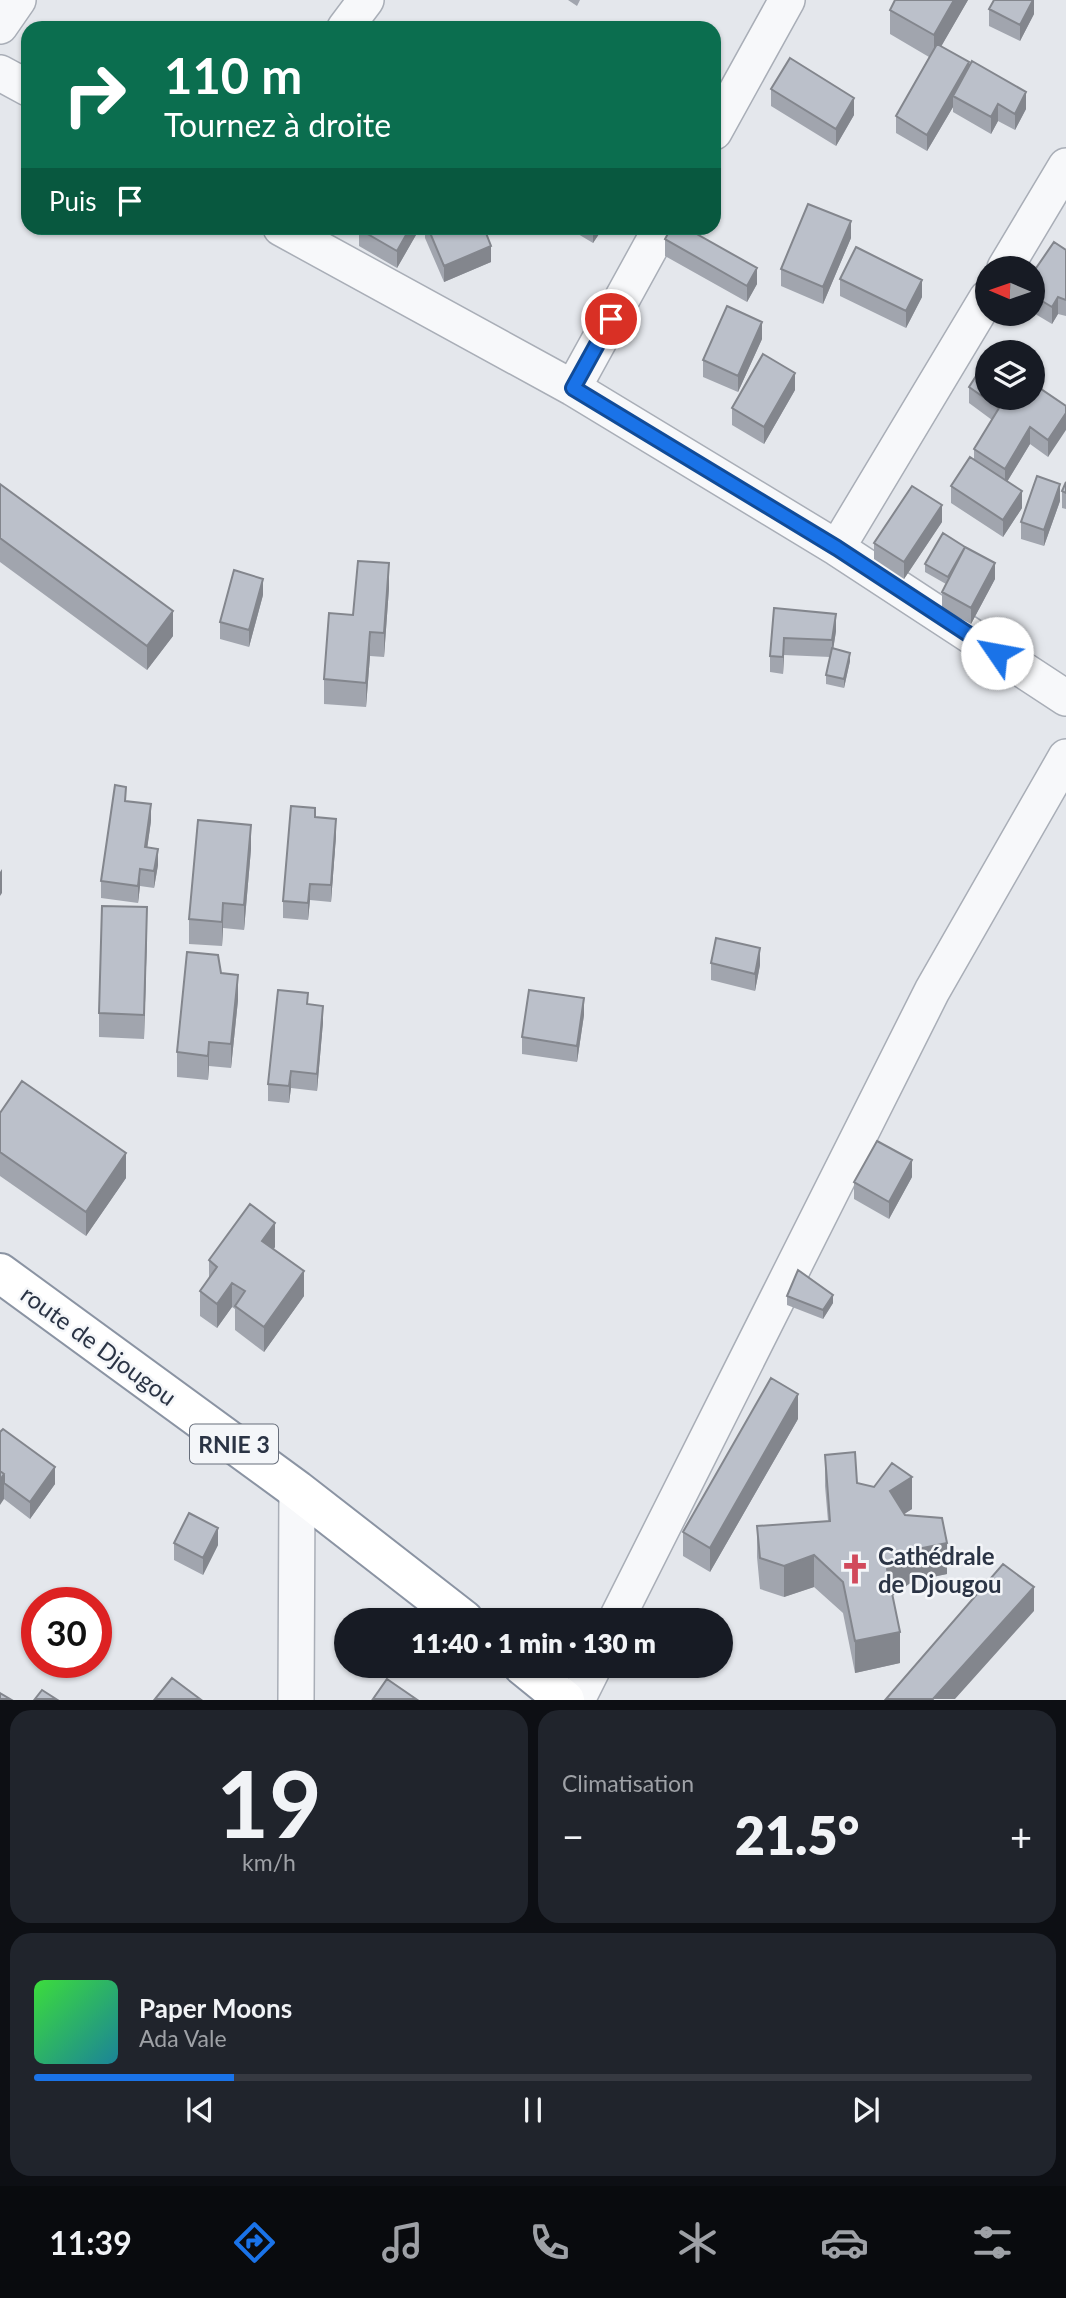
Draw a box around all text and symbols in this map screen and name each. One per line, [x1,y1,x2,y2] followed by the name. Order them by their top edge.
[164,46,302,104] text: 110 m
[49,49,140,140] icon: right
[164,105,391,144] text: Tournez à droite
[111,182,149,220] icon: arrive
[49,185,97,217] text: Puis
[975,256,1045,326] north arrow
[975,256,1045,410] map controls
[581,289,641,349] pin
[592,300,630,338] icon: arrive
[975,340,1045,410] button: layers
[960,616,1034,690] position arrow
[16,1279,182,1411] street label: route de Djougou
[190,1424,278,1464] road number: RNIE 3
[878,1541,1002,1598] place label: Cathédrale de Djougou
[838,1552,872,1586] church icon: Cathédrale de Djougou
[21,1587,112,1678] speed limit sign: 30
[411,1627,656,1659] text: 11:40 · 1 min · 130 m
[216,1748,322,1857] text: 19
[562,1769,694,1797] text: Climatisation
[735,1804,859,1866] text: 21.5°
[562,1813,584,1859] text: −
[1010,1813,1032,1859] text: +
[242,1848,296,1876] text: km/h
[139,1992,292,2024] text: Paper Moons
[139,2024,227,2052] text: Ada Vale
[181,2091,219,2129] icon: previous
[514,2091,552,2129] icon: pause
[847,2091,885,2129] icon: next
[230,2218,279,2267] icon: directions
[378,2218,427,2267] icon: music
[525,2218,574,2267] icon: phone
[673,2218,722,2267] icon: climate
[820,2218,869,2267] icon: car
[968,2218,1017,2267] icon: filters
[49,2223,132,2262] text: 11:39

